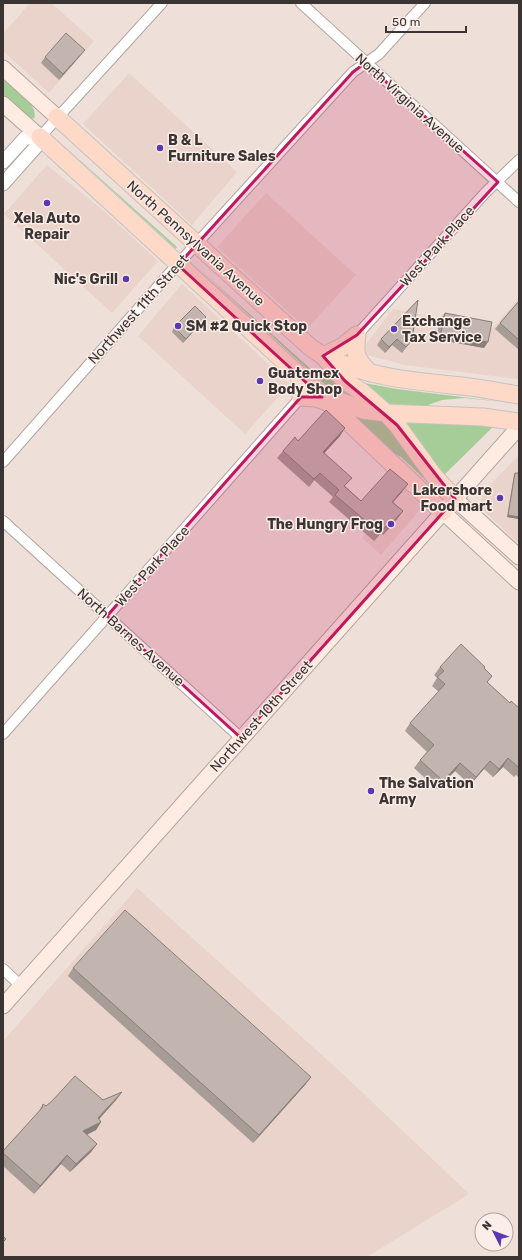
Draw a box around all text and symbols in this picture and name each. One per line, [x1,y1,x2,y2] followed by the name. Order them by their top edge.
[386,8,466,34] scale bar
[392,15,420,29] text: 50 m
[351,50,468,157] street label: North Virginia Avenue
[168,132,276,165] place label: B & L Furniture Sales
[155,143,165,153] marker: B & L Furniture Sales
[123,177,268,310] street label: North Pennsylvania Avenue
[42,198,52,208] marker: Xela Auto Repair
[397,202,478,290] street label: West Park Place
[14,210,80,243] place label: Xela Auto Repair
[85,251,192,368] street label: Northwest 11th Street
[54,271,118,288] place label: Nic's Grill
[121,274,131,284] marker: Nic's Grill
[402,313,482,346] place label: Exchange Tax Service
[186,318,307,335] place label: SM #2 Quick Stop
[173,321,183,331] marker: SM #2 Quick Stop
[389,324,399,334] marker: Exchange Tax Service
[268,365,342,398] place label: Guatemex Body Shop
[255,376,265,386] marker: Guatemex Body Shop
[413,482,492,515] place label: Lakershore Food mart
[495,493,505,503] marker: Lakershore Food mart
[267,516,383,533] place label: The Hungry Frog
[386,519,396,529] marker: The Hungry Frog
[112,522,193,610] street label: West Park Place
[74,585,188,690] street label: North Barnes Avenue
[207,656,316,776] street label: Northwest 10th Street
[379,775,474,808] place label: The Salvation Army
[366,786,376,796] marker: The Salvation Army
[474,1212,514,1252] north arrow
[479,1218,494,1233] text: N

